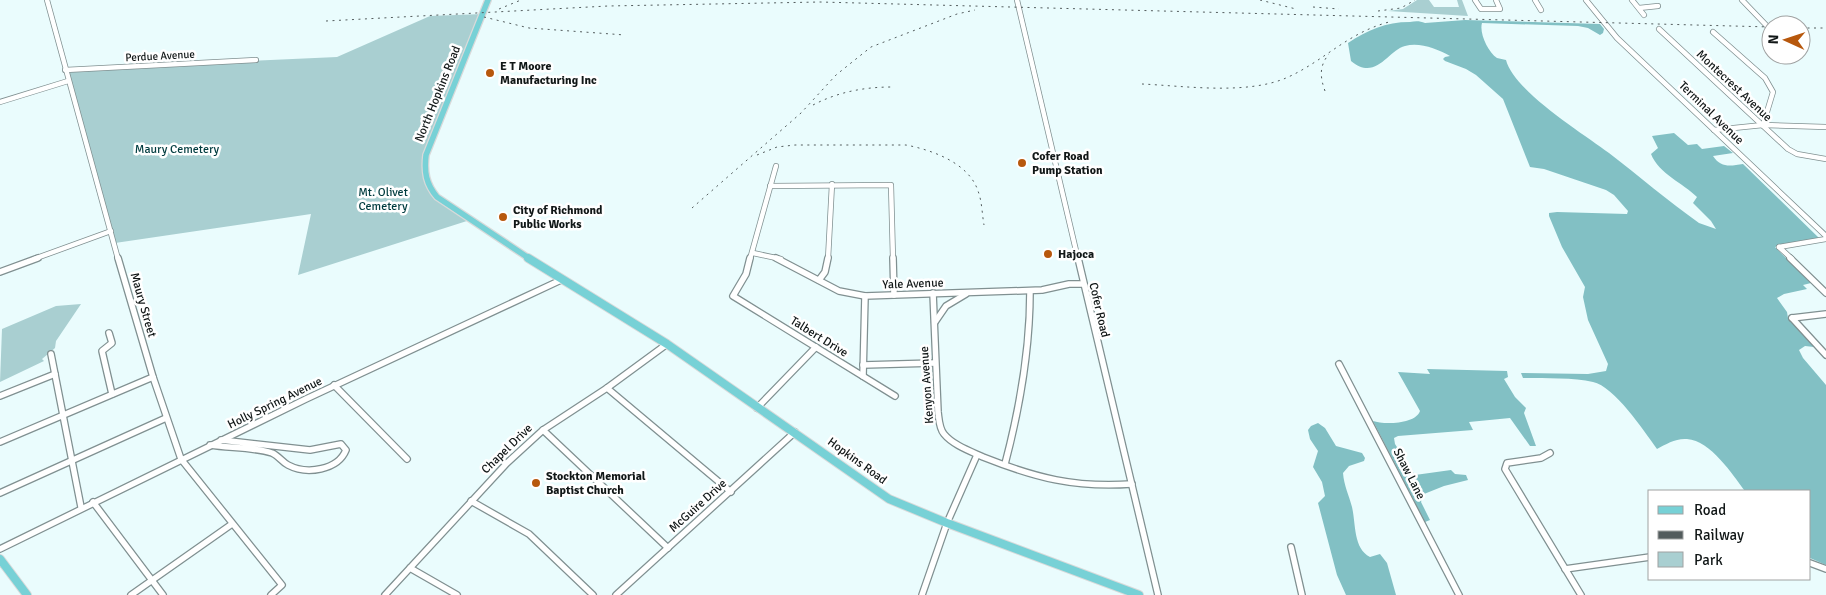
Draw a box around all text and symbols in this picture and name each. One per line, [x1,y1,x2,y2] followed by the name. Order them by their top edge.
[1761,15,1811,65] north arrow
[1765,34,1782,45] text: N
[412,44,464,144] street label: North Hopkins Road
[1693,47,1775,125] street label: Montecrest Avenue
[125,48,195,64] street label: Perdue Avenue
[500,59,597,88] place label: E T Moore Manufacturing Inc
[484,67,496,79] marker: E T Moore Manufacturing Inc
[1675,78,1747,148] street label: Terminal Avenue
[135,142,220,157] park label: Maury Cemetery
[1032,149,1103,178] place label: Cofer Road Pump Station
[1016,157,1028,169] marker: Cofer Road Pump Station
[358,185,408,214] park label: Mt. Olivet Cemetery
[513,203,603,232] place label: City of Richmond Public Works
[497,211,509,223] marker: City of Richmond Public Works
[1058,247,1094,262] place label: Hajoca
[1042,248,1054,260] marker: Hajoca
[127,271,159,339] street label: Maury Street
[882,275,944,293] street label: Yale Avenue
[1085,281,1113,339] street label: Cofer Road
[787,313,851,361] street label: Talbert Drive
[917,346,937,424] street label: Kenyon Avenue
[225,374,325,432] street label: Holly Spring Avenue
[478,421,536,477] street label: Chapel Drive
[824,434,890,488] street label: Hopkins Road
[1390,446,1428,502] street label: Shaw Lane
[546,469,646,498] place label: Stockton Memorial Baptist Church
[666,476,730,536] street label: McGuire Drive
[530,477,542,489] marker: Stockton Memorial Baptist Church
[1648,490,1811,580] legend
[1694,501,1726,519] text: Road
[1694,526,1744,544] text: Railway
[1694,551,1723,569] text: Park

